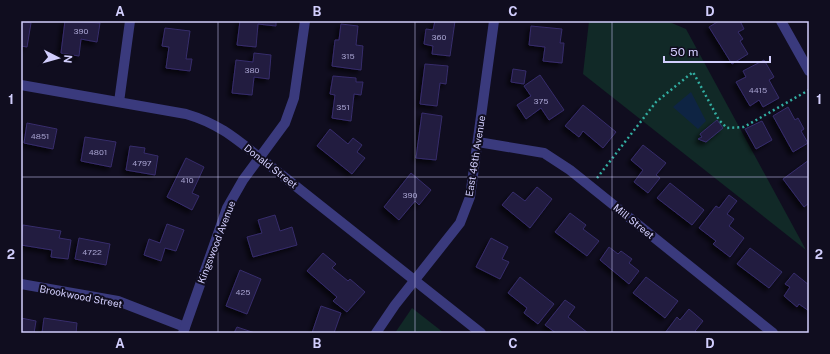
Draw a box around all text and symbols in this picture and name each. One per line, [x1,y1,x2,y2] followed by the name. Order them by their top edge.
[115,4,125,19] text: A
[313,4,322,19] text: B
[508,4,518,19] text: C
[705,4,715,19] text: D
[74,26,89,36] house number: 390
[432,32,447,42] house number: 360
[38,38,78,78] north arrow
[664,38,770,64] scale bar
[670,45,698,59] text: 50 m
[341,51,355,61] house number: 315
[62,54,74,64] text: N
[244,65,260,75] house number: 380
[749,85,767,95] house number: 4415
[8,92,14,107] text: 1
[816,92,822,107] text: 1
[534,96,548,106] house number: 375
[336,102,350,112] house number: 351
[463,114,487,197] street label: East 46th Avenue
[31,131,49,141] house number: 4851
[242,141,300,191] street label: Donald Street
[89,147,107,157] house number: 4801
[132,158,152,168] house number: 4797
[180,175,194,185] house number: 410
[403,190,418,200] house number: 390
[195,198,237,285] street label: Kingswood Avenue
[611,201,657,241] street label: Mill Street
[7,247,15,262] text: 2
[82,247,102,257] house number: 4722
[815,247,823,262] text: 2
[39,282,124,310] street label: Brookwood Street
[236,287,250,297] house number: 425
[115,336,125,351] text: A
[313,336,322,351] text: B
[508,336,518,351] text: C
[705,336,715,351] text: D

